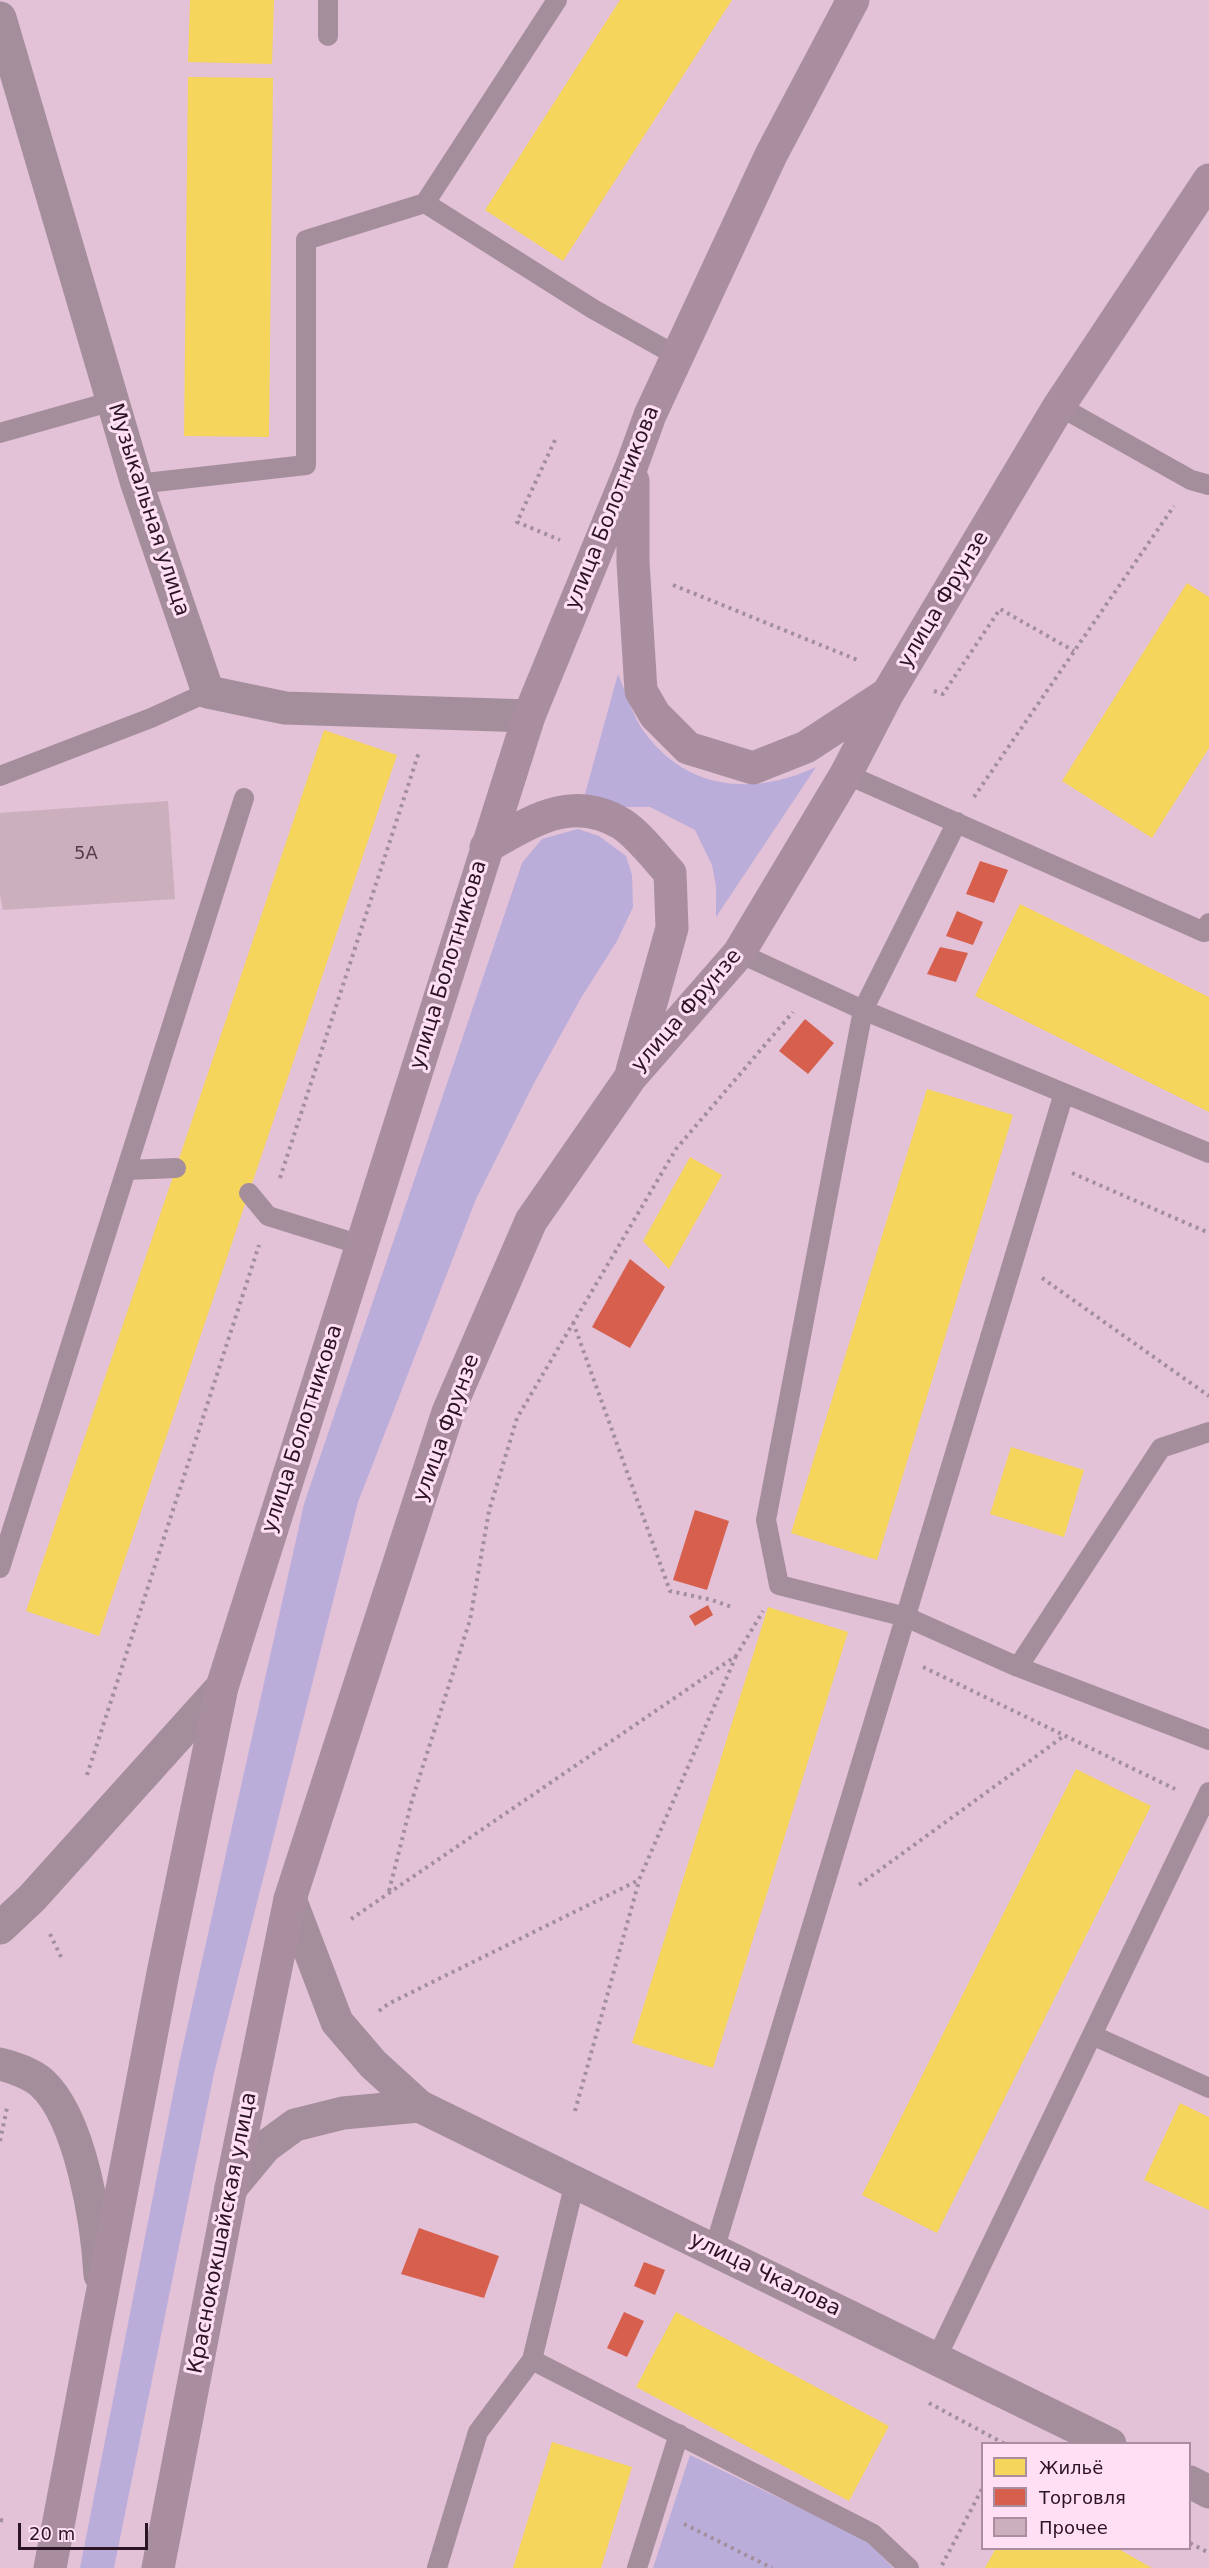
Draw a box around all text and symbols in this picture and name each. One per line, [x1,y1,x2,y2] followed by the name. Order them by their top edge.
[102,400,194,620] street label: Музыкальная улица
[561,403,665,613] street label: улица Болотникова
[893,527,995,673] street label: улица Фрунзе
[74,843,98,865] house number: 5А
[405,857,493,1073] street label: улица Болотникова
[627,944,747,1078] street label: улица Фрунзе
[257,1322,349,1536] street label: улица Болотникова
[409,1351,485,1505] street label: улица Фрунзе
[183,2090,263,2376] street label: Краснококшайская улица
[685,2228,845,2322] street label: улица Чкалова
[981,2442,1191,2550] legend
[1039,2457,1103,2478] text: Жильё
[1039,2487,1126,2508] text: Торговля
[21,2511,152,2549] scale bar
[1039,2517,1108,2538] text: Прочее
[29,2523,75,2544] text: 20 m

